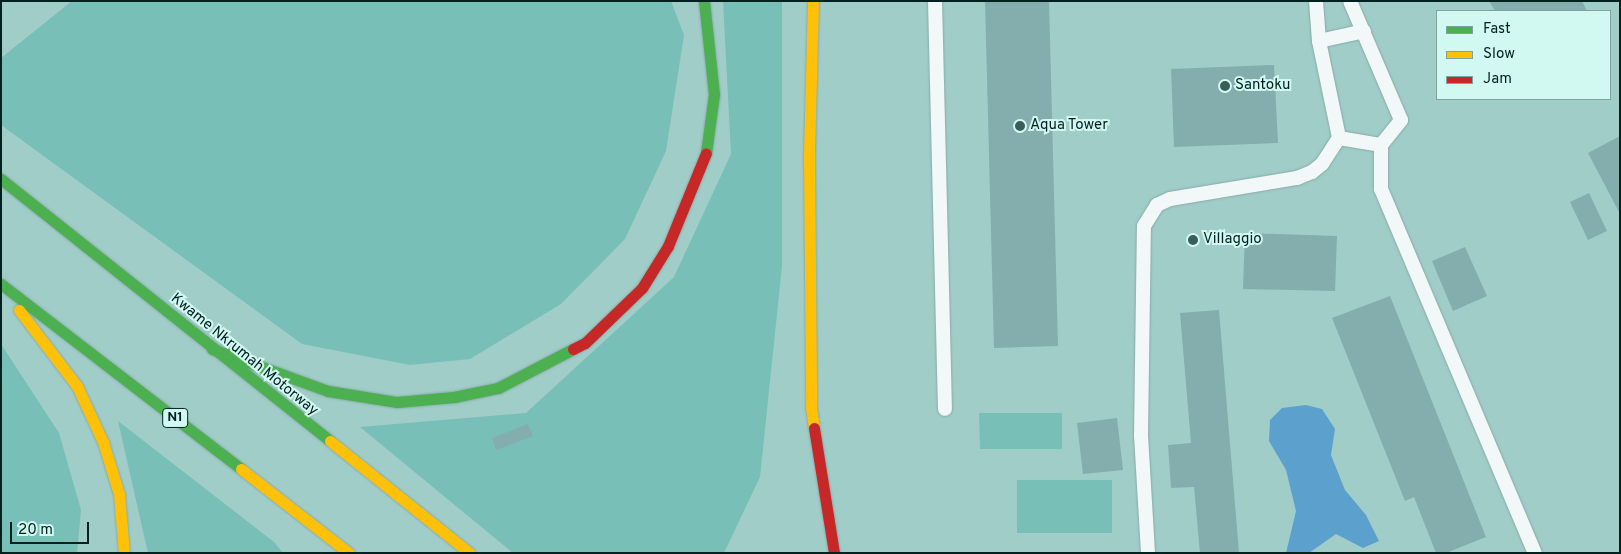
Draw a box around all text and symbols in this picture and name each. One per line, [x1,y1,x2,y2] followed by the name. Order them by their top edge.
[1436,10,1611,100] legend
[1483,20,1511,39] text: Fast
[1483,45,1515,64] text: Slow
[1483,70,1512,89] text: Jam
[1235,77,1290,95] place label: Santoku
[1219,80,1231,92] marker: Santoku
[1030,117,1109,135] place label: Aqua Tower
[1014,120,1026,132] marker: Aqua Tower
[1203,231,1262,249] place label: Villaggio
[1187,234,1199,246] marker: Villaggio
[167,290,321,420] street label: Kwame Nkrumah Motorway
[161,406,189,429] road number: N1
[12,512,91,544] scale bar
[18,521,53,540] text: 20 m

